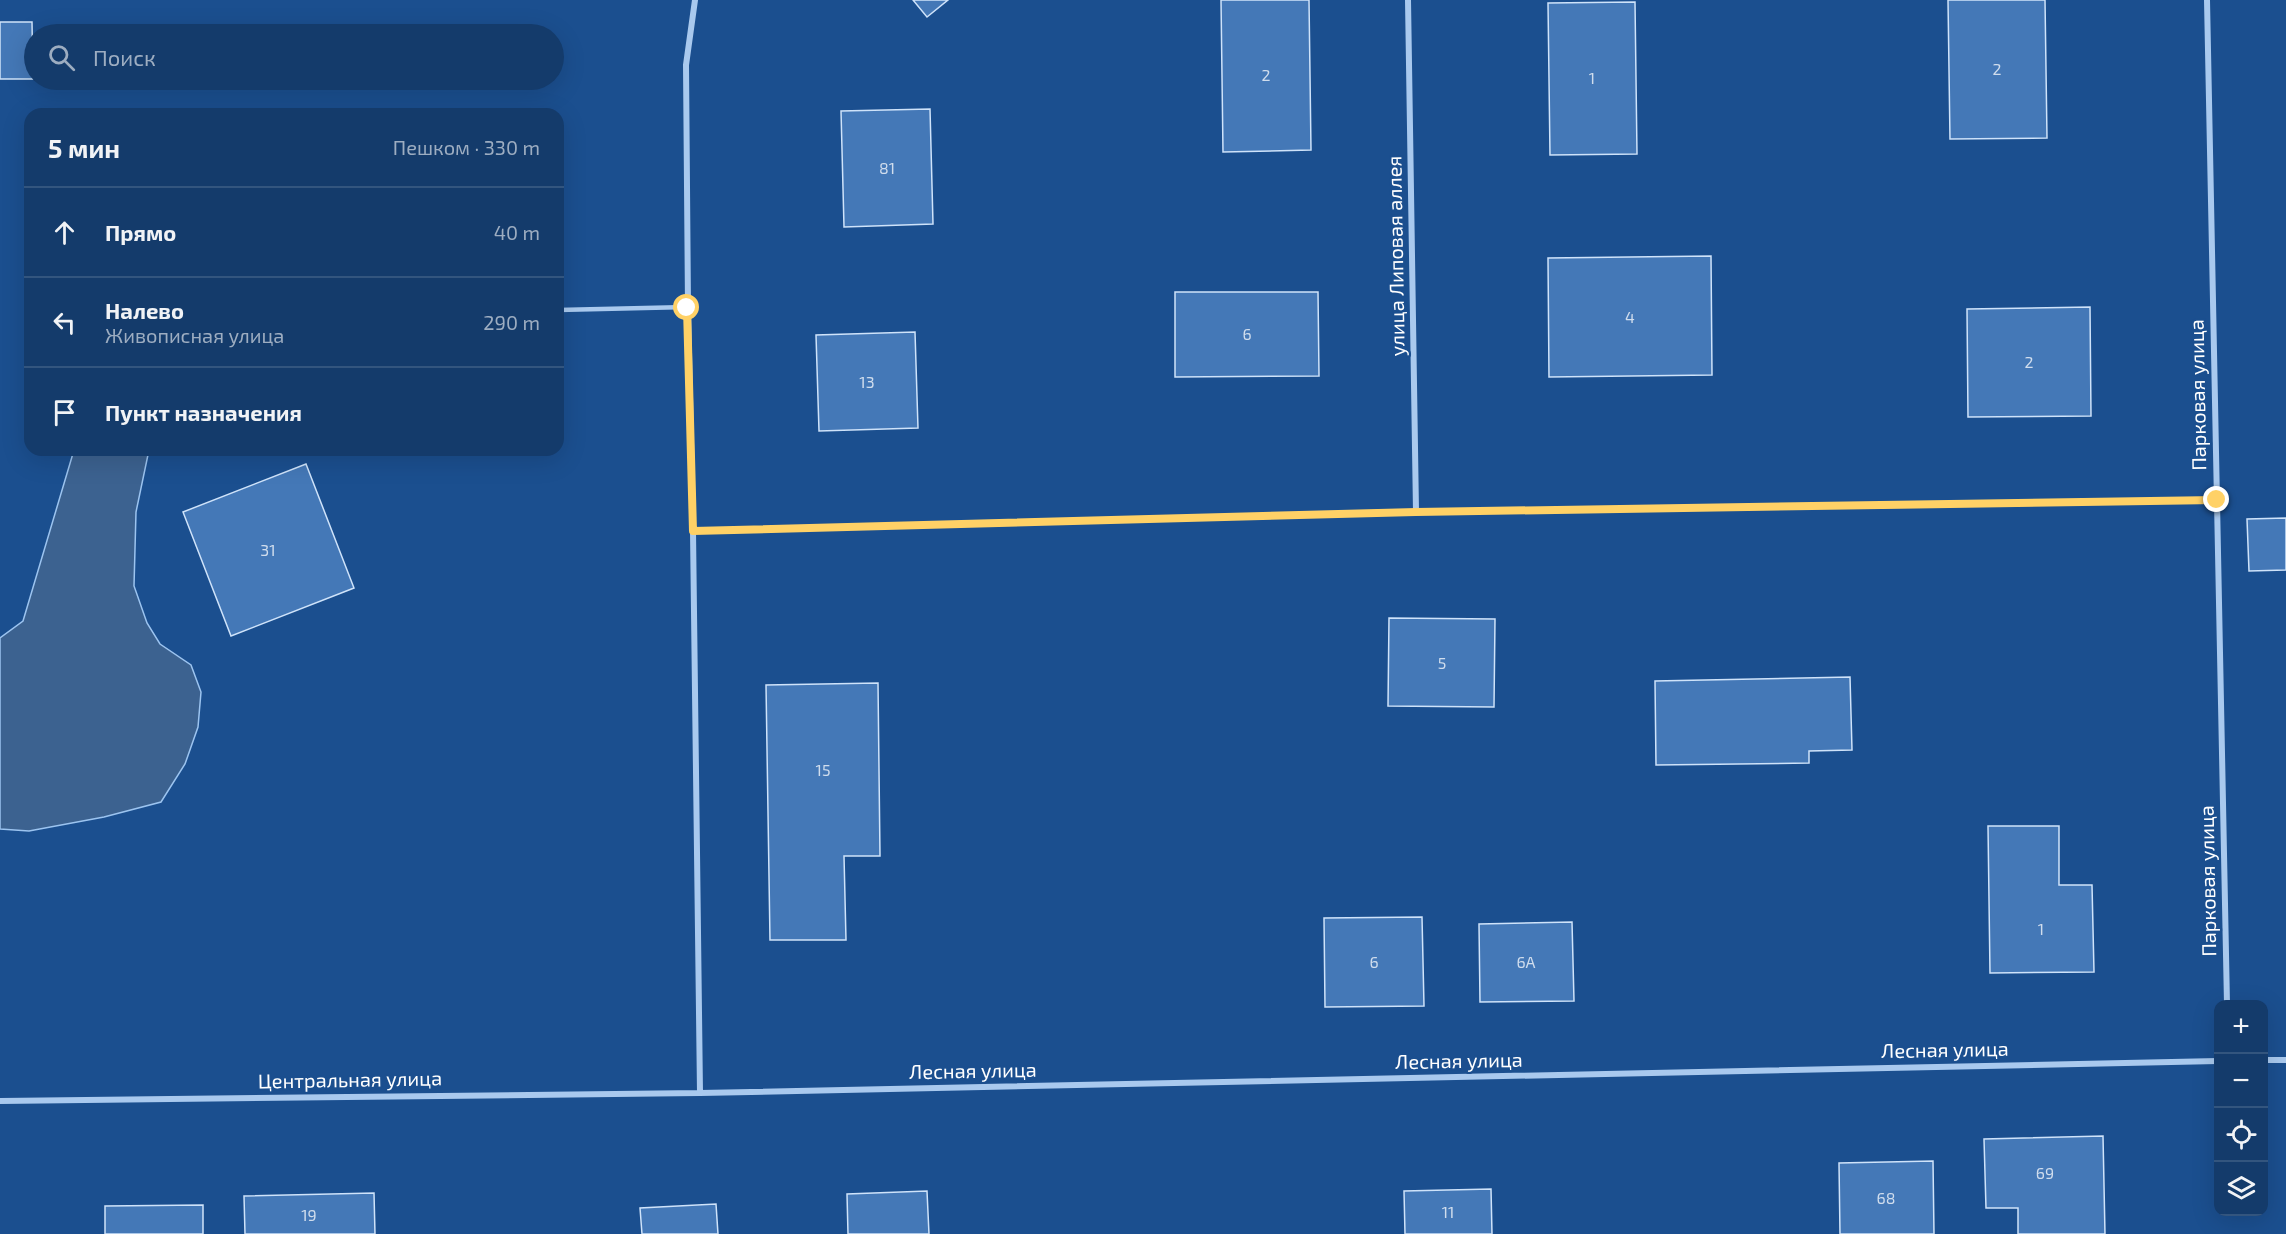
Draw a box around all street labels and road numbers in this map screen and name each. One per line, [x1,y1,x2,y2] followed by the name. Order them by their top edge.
[1381,155,1410,357] street label: улица Липовая аллея
[2184,319,2211,471] street label: Парковая улица
[2194,805,2221,957] street label: Парковая улица
[1881,1036,2009,1063] street label: Лесная улица
[1395,1047,1523,1074] street label: Лесная улица
[909,1057,1037,1084] street label: Лесная улица
[258,1065,442,1094] street label: Центральная улица

